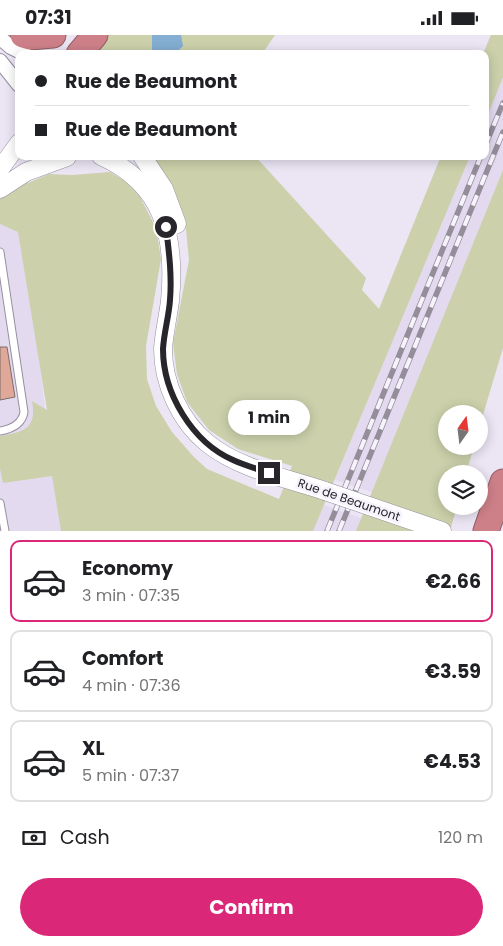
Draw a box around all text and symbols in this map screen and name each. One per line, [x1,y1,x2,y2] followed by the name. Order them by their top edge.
[25,4,72,31] text: 07:31
[65,68,237,95] text: Rue de Beaumont
[65,116,237,143] text: Rue de Beaumont
[155,216,177,238] route start
[228,401,310,435] callout: 1 min
[438,405,488,455] north arrow
[438,405,488,515] map controls
[248,406,290,429] text: 1 min
[258,462,280,484] route end
[438,465,488,515] button: layers
[296,474,403,525] street label: Rue de Beaumont
[82,555,173,582] text: Economy
[22,559,67,604] icon: car
[425,568,481,595] text: €2.66
[82,584,180,607] text: 3 min · 07:35
[82,645,164,672] text: Comfort
[22,649,67,694] icon: car
[425,658,481,685] text: €3.59
[82,674,181,697] text: 4 min · 07:36
[82,735,105,762] text: XL
[22,739,67,784] icon: car
[424,748,481,775] text: €4.53
[82,764,179,787] text: 5 min · 07:37
[20,824,48,852] icon: cash
[60,824,110,851] text: Cash
[438,826,483,849] text: 120 m
[20,878,483,936] button: Confirm

